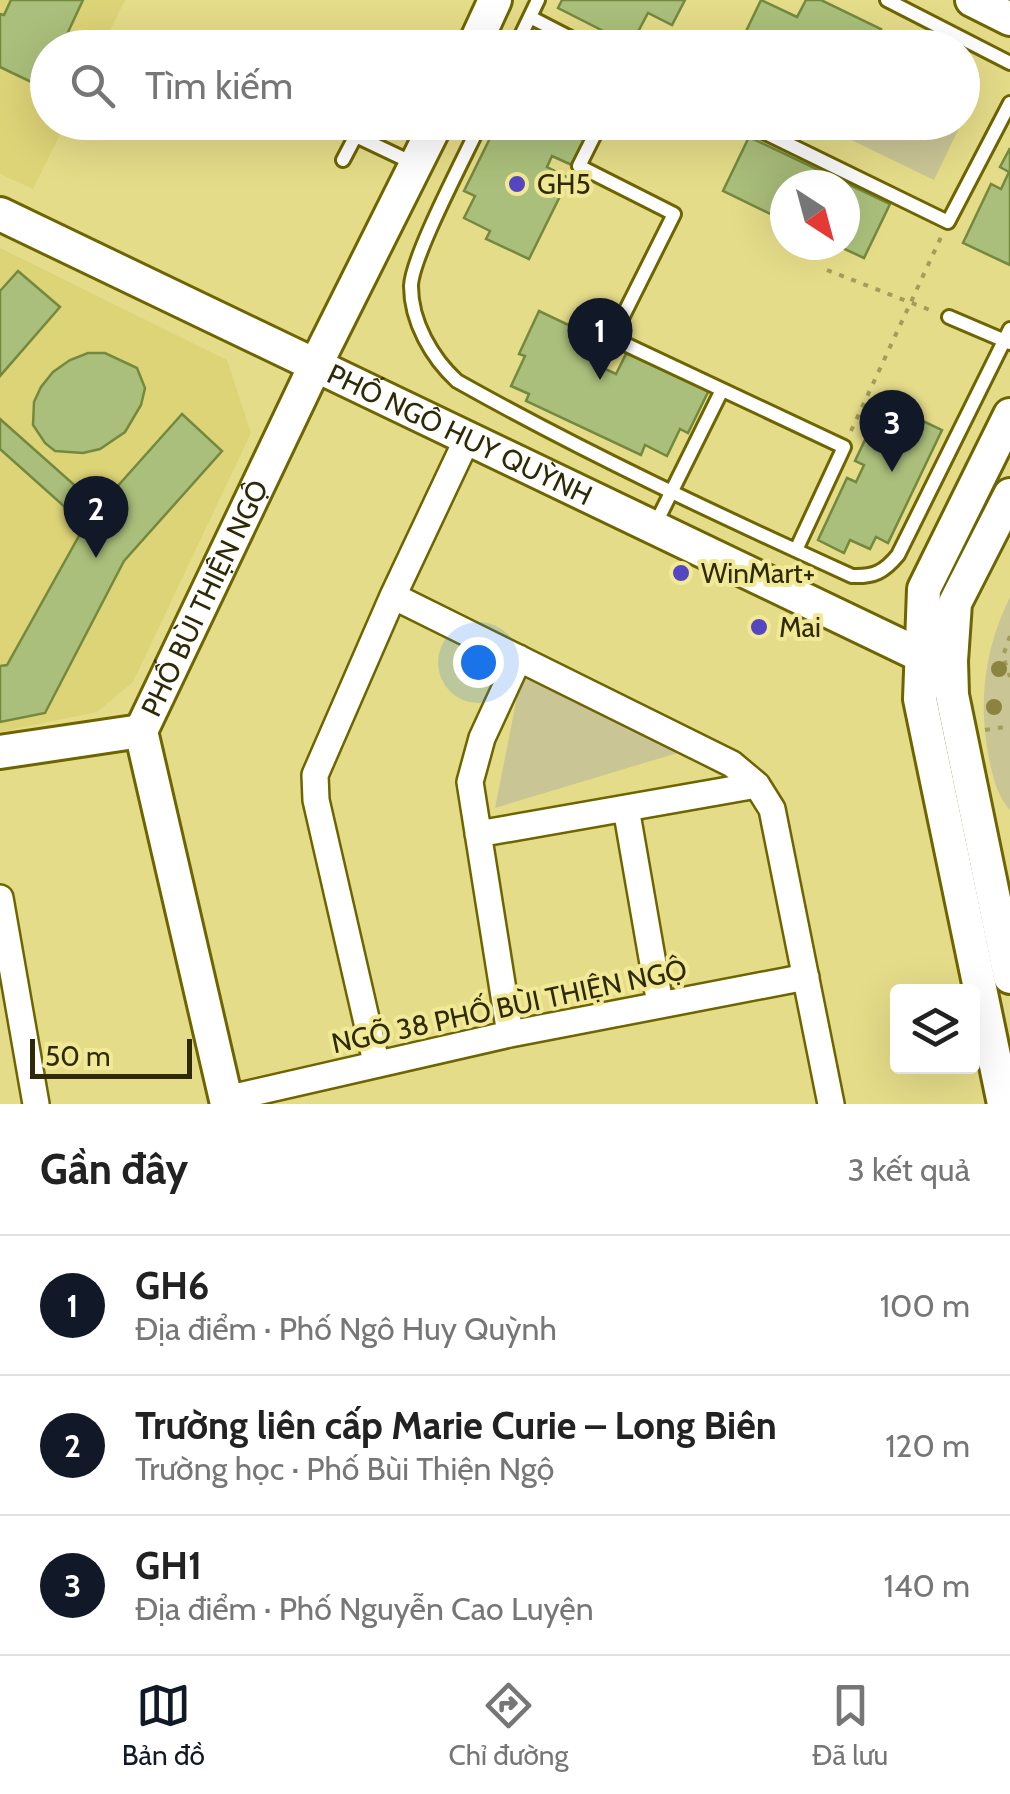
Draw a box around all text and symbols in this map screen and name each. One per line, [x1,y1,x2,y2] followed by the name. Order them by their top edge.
[30,30,980,140] search box
[65,58,120,113] icon: search
[145,62,293,109] text: Tìm kiếm
[537,167,591,201] place label: GH5
[770,170,860,260] north arrow
[506,173,528,195] marker: GH5
[568,298,632,380] pin: 1
[322,357,598,512] street label: PHỐ NGÔ HUY QUỲNH
[860,390,924,472] pin: 3
[134,475,275,722] street label: PHỐ BÙI THIỆN NGỘ
[64,476,128,558] pin: 2
[701,556,815,590] place label: WinMart+
[670,562,692,584] marker: WinMart+
[779,610,821,644] place label: Mai
[748,616,770,638] marker: Mai
[453,637,504,688] your location
[328,950,690,1060] street label: NGÕ 38 PHỐ BÙI THIỆN NGỘ
[890,984,980,1074] map controls
[890,984,980,1074] button: layers
[30,1034,192,1078] scale bar
[45,1039,111,1073] text: 50 m
[40,1143,188,1195] text: Gần đây
[848,1150,970,1189] text: 3 kết quả
[135,1262,209,1309] text: GH6
[67,1286,78,1325] text: 1
[880,1286,970,1325] text: 100 m
[135,1309,557,1348] text: Địa điểm · Phố Ngô Huy Quỳnh
[135,1402,777,1449] text: Trường liên cấp Marie Curie – Long Biên
[64,1426,81,1465] text: 2
[885,1426,970,1465] text: 120 m
[135,1449,554,1488] text: Trường học · Phố Bùi Thiện Ngộ
[135,1542,202,1589] text: GH1
[64,1566,81,1605] text: 3
[883,1566,970,1605] text: 140 m
[135,1589,594,1628] text: Địa điểm · Phố Nguyễn Cao Luyện
[122,1678,205,1772] tab: Bản đồ
[449,1678,568,1772] tab: Chỉ đường
[812,1678,888,1772] tab: Đã lưu

